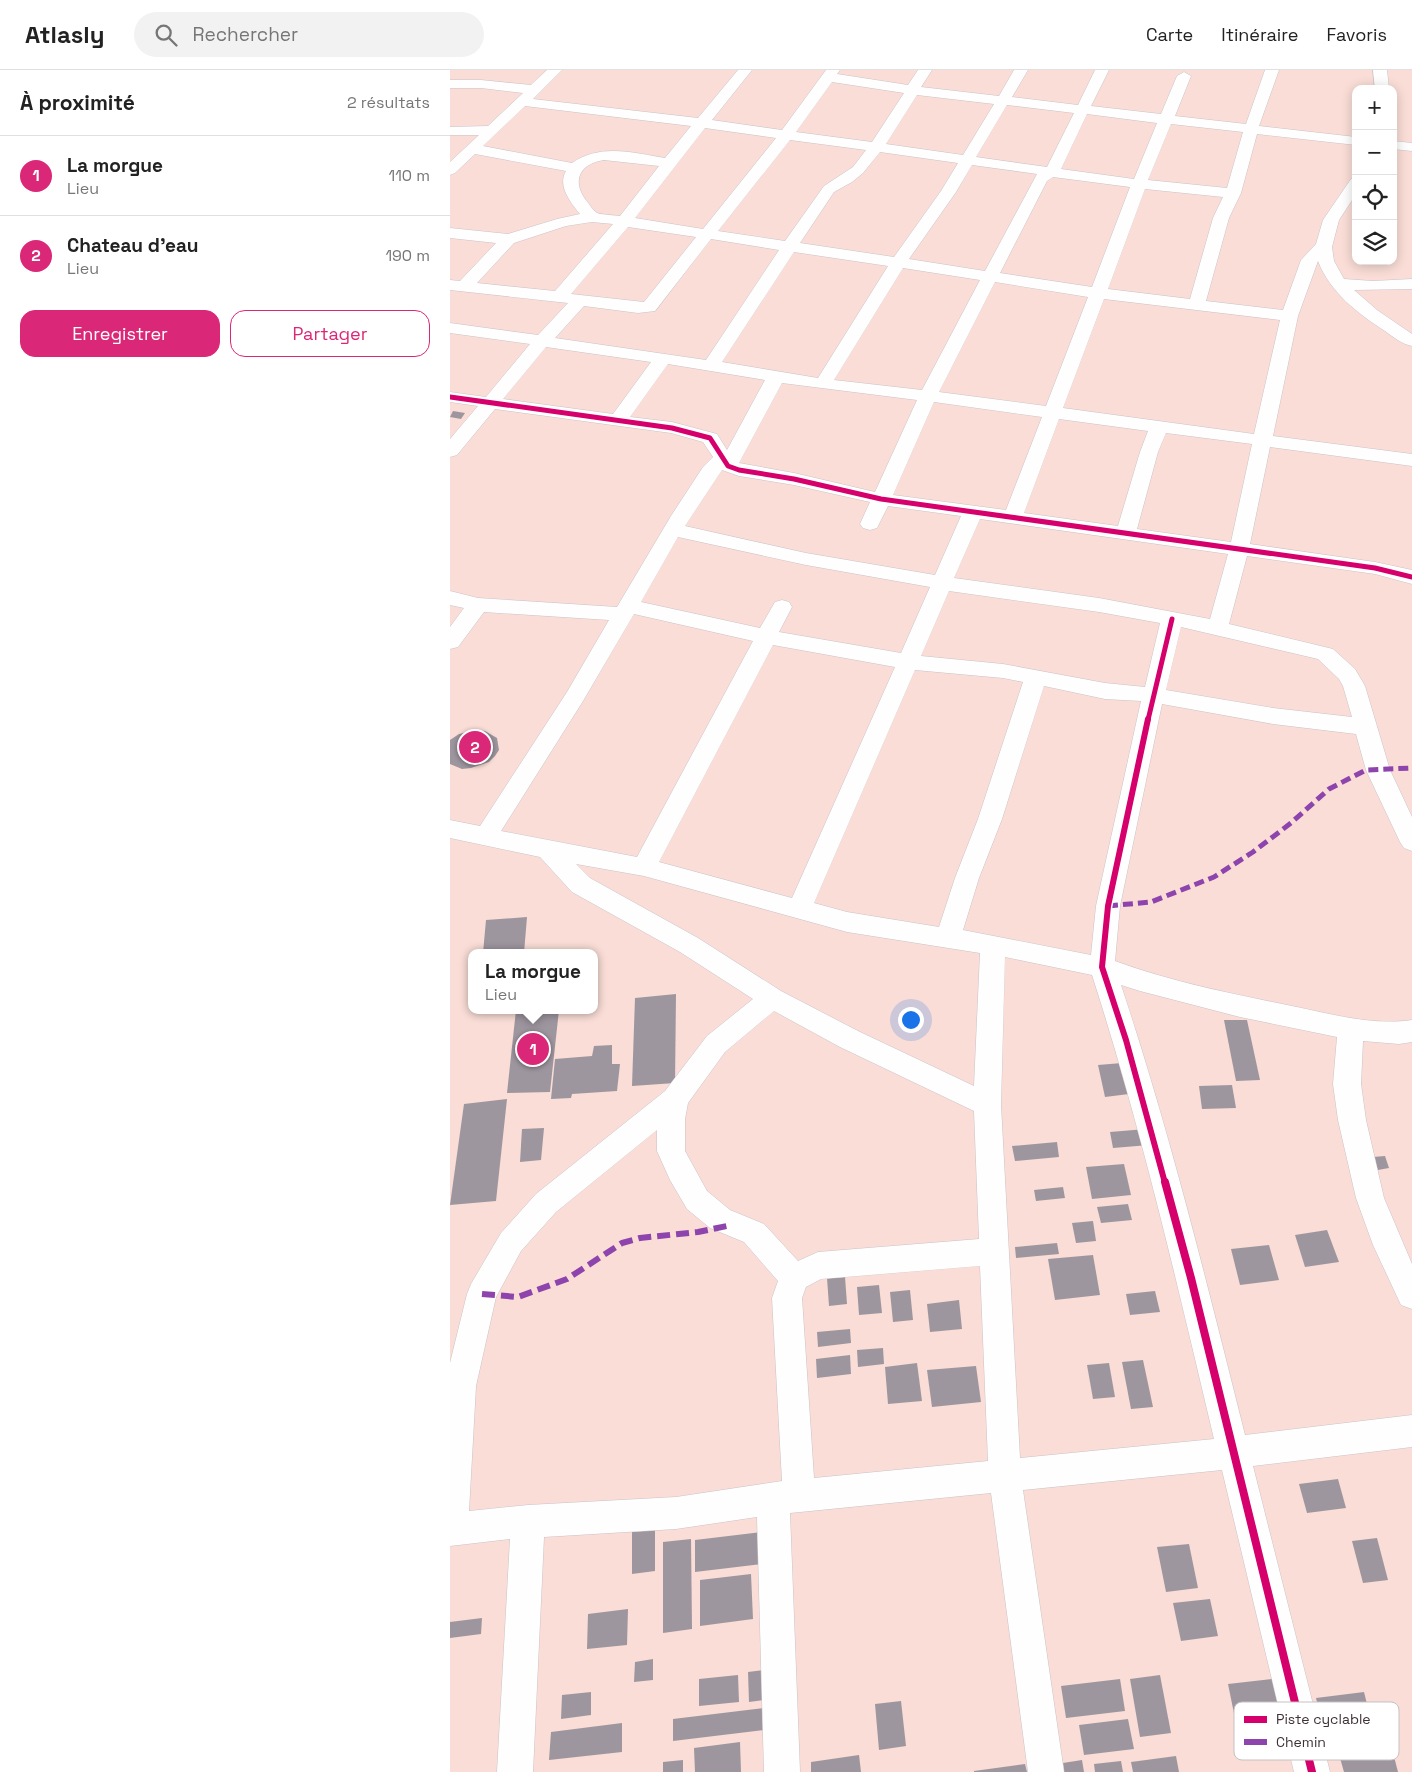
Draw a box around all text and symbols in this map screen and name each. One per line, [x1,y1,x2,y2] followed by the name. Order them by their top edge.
[134,12,484,57] search box
[25,19,104,50] text: Atlasly
[152,21,180,49] icon: search
[192,22,298,47] text: Rechercher
[1146,23,1193,46] text: Carte
[1221,23,1298,46] text: Itinéraire
[1326,23,1387,46] text: Favoris
[1352,85,1397,265] map controls
[1352,85,1397,130] button: +
[20,89,135,116] text: À proximité
[347,92,430,113] text: 2 résultats
[1352,130,1397,175] button: −
[67,153,163,178] text: La morgue
[32,165,40,186] text: 1
[388,165,430,186] text: 110 m
[1352,175,1397,220] button: locate
[67,178,99,199] text: Lieu
[1352,220,1397,265] button: layers
[67,233,198,258] text: Chateau d'eau
[31,245,41,266] text: 2
[385,245,430,266] text: 190 m
[67,258,99,279] text: Lieu
[20,310,220,357] button: Enregistrer
[230,310,430,357] button: Partager
[459,728,491,766] pin: 2
[468,949,598,1014] popup
[485,959,581,984] text: La morgue
[485,984,517,1005] text: Lieu
[898,1007,924,1033] your location
[517,1030,549,1068] pin: 1
[1234,1702,1399,1760] legend
[1276,1710,1371,1728] text: Piste cyclable
[1276,1733,1326,1751] text: Chemin

